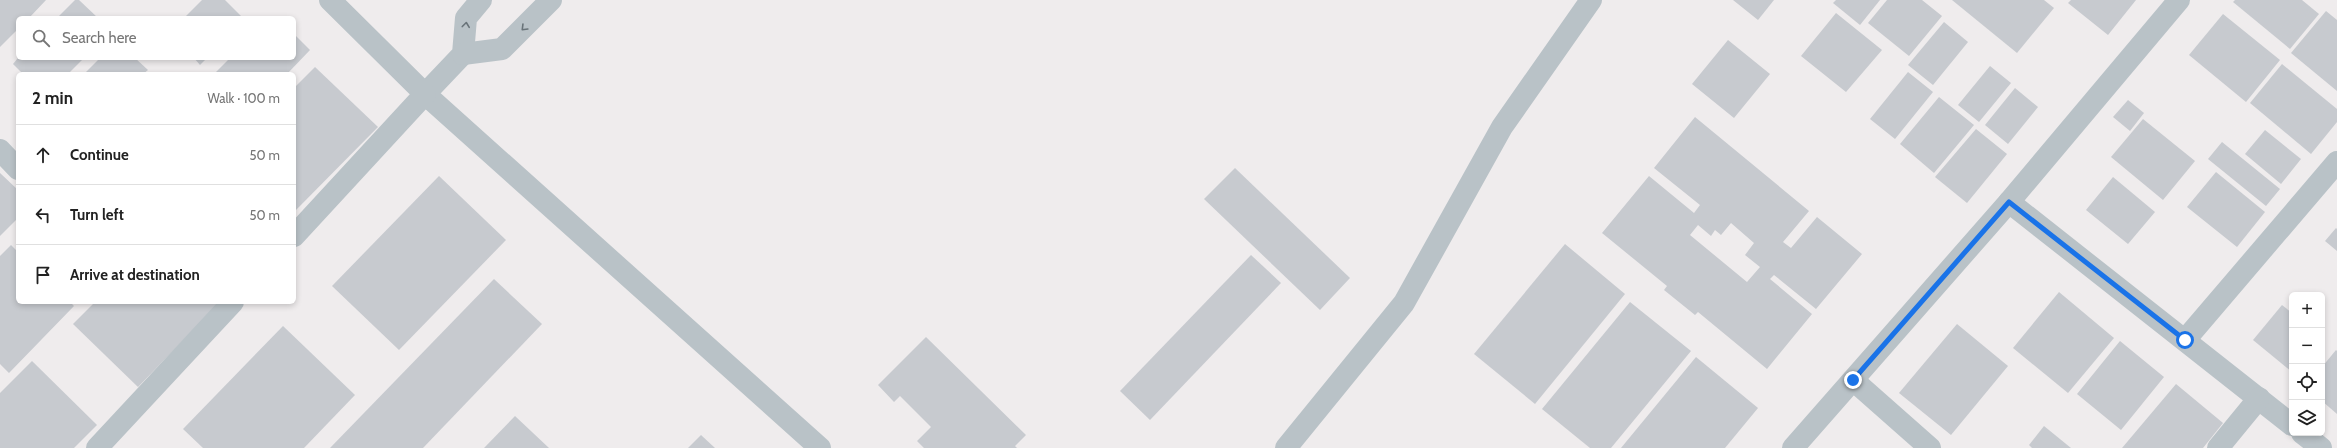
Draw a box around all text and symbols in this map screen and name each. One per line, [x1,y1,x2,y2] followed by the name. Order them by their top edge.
[16,16,296,60] search box
[461,22,470,28] one-way arrow
[521,23,528,31] one-way arrow
[30,27,52,49] icon: search
[62,29,137,47] text: Search here
[32,88,73,108] text: 2 min
[207,90,280,106] text: Walk · 100 m
[32,144,54,166] icon: ahead
[70,146,129,164] text: Continue
[250,147,280,163] text: 50 m
[32,204,54,226] icon: left
[70,206,124,224] text: Turn left
[250,207,280,223] text: 50 m
[32,264,54,286] icon: arrive
[70,266,200,284] text: Arrive at destination
[2289,292,2325,436] map controls
[2289,292,2325,328] button: +
[2289,328,2325,364] button: −
[2176,331,2194,349] route start
[2289,364,2325,400] button: locate
[1844,371,1862,389] route end
[2289,400,2325,436] button: layers

